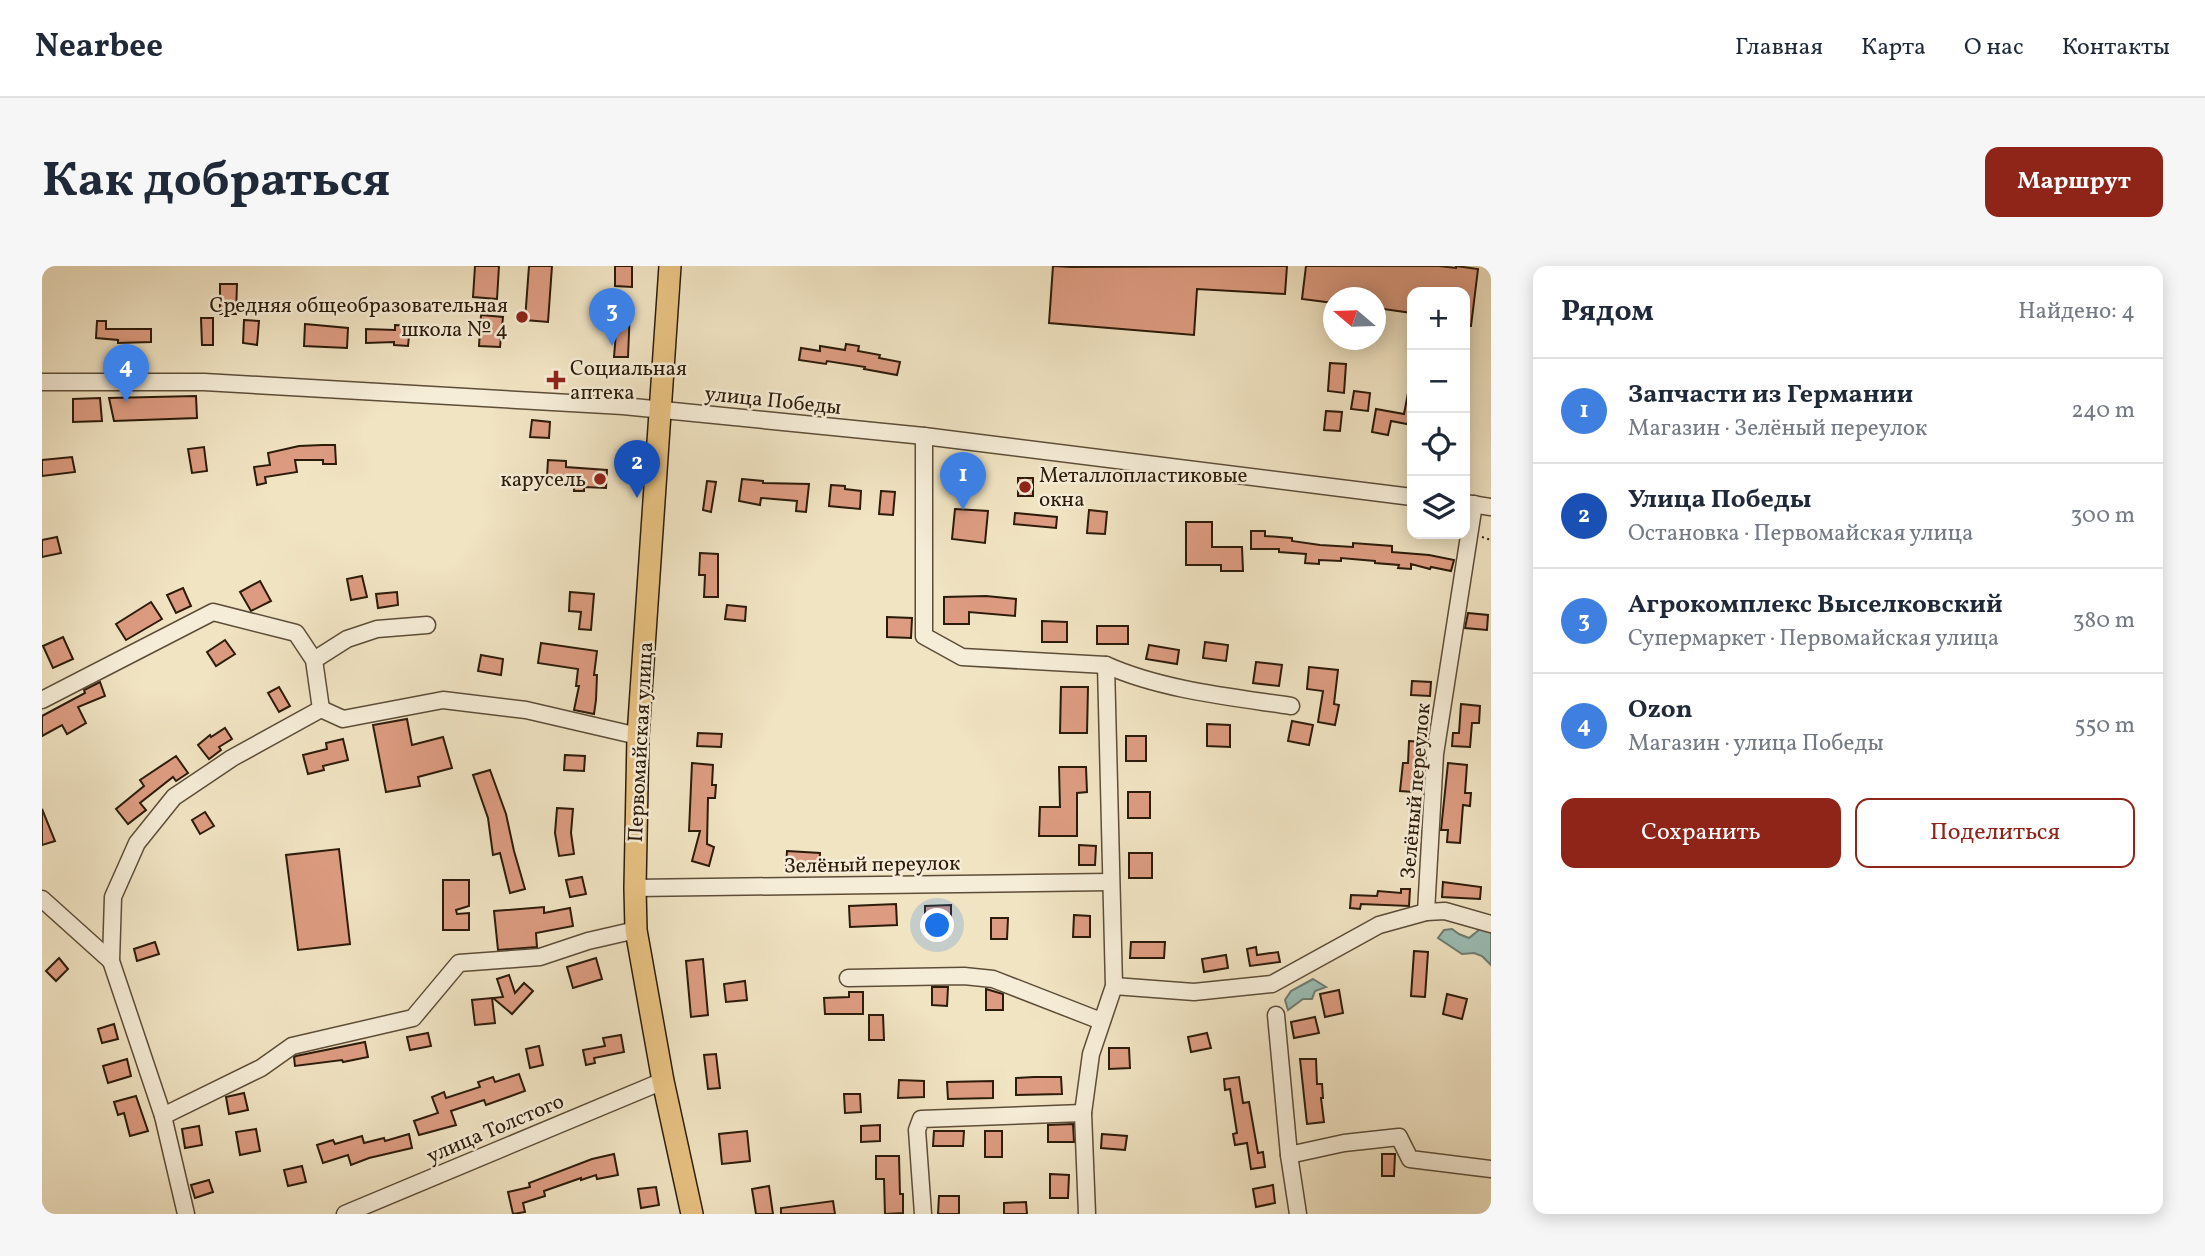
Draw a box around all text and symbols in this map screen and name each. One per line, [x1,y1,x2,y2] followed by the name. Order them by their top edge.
[35,25,163,71] text: Nearbee
[1735,31,1823,65] text: Главная
[1861,31,1926,65] text: Карта
[1964,31,2024,65] text: О нас
[2062,31,2170,65] text: Контакты
[1985,147,2163,217] button: Маршрут
[42,148,390,217] text: Как добраться
[1323,287,1386,350] north arrow
[1407,287,1470,539] map controls
[1407,287,1470,350] button: +
[589,288,635,346] pin: 3
[1561,291,1654,333] text: Рядом
[210,292,508,345] place label: Средняя общеобразовательная школа № 4
[2018,296,2135,328] text: Найдено: 4
[514,309,530,325] marker: Средняя общеобразовательная школа № 4
[103,344,149,402] pin: 4
[1407,350,1470,413] button: −
[570,355,687,408] place label: Социальная аптека
[548,372,564,388] marker: Социальная аптека
[1628,377,1913,413] text: Запчасти из Германии
[703,380,843,423] street label: улица Победы
[1579,395,1589,427] text: 1
[2071,395,2135,427] text: 240 m
[1407,413,1470,476] button: locate
[1628,413,1927,445] text: Магазин · Зелёный переулок
[614,440,660,498] pin: 2
[940,452,986,510] pin: 1
[1039,462,1248,515] place label: Металлопластиковые окна
[501,466,586,495] place label: карусель
[592,471,608,487] marker: карусель
[1407,476,1470,539] button: layers
[1017,479,1033,495] marker: Металлопластиковые окна
[1628,482,1811,518] text: Улица Победы
[1578,500,1590,532] text: 2
[2071,500,2135,532] text: 300 m
[1628,518,1973,550] text: Остановка · Первомайская улица
[1628,587,2003,623] text: Агрокомплекс Выселковский
[1578,605,1590,637] text: 3
[2073,605,2135,637] text: 380 m
[1628,623,1999,655] text: Супермаркет · Первомайская улица
[622,641,661,843] street label: Первомайская улица
[1628,692,1693,728] text: Ozon
[1394,702,1439,880] street label: Зелёный переулок
[1577,710,1591,742] text: 4
[2075,710,2135,742] text: 550 m
[1628,728,1884,760] text: Магазин · улица Победы
[1561,798,1841,868] button: Сохранить
[1855,798,2135,868] button: Поделиться
[784,849,961,882] street label: Зелёный переулок
[920,908,954,942] your location
[422,1087,569,1171] street label: улица Толстого

